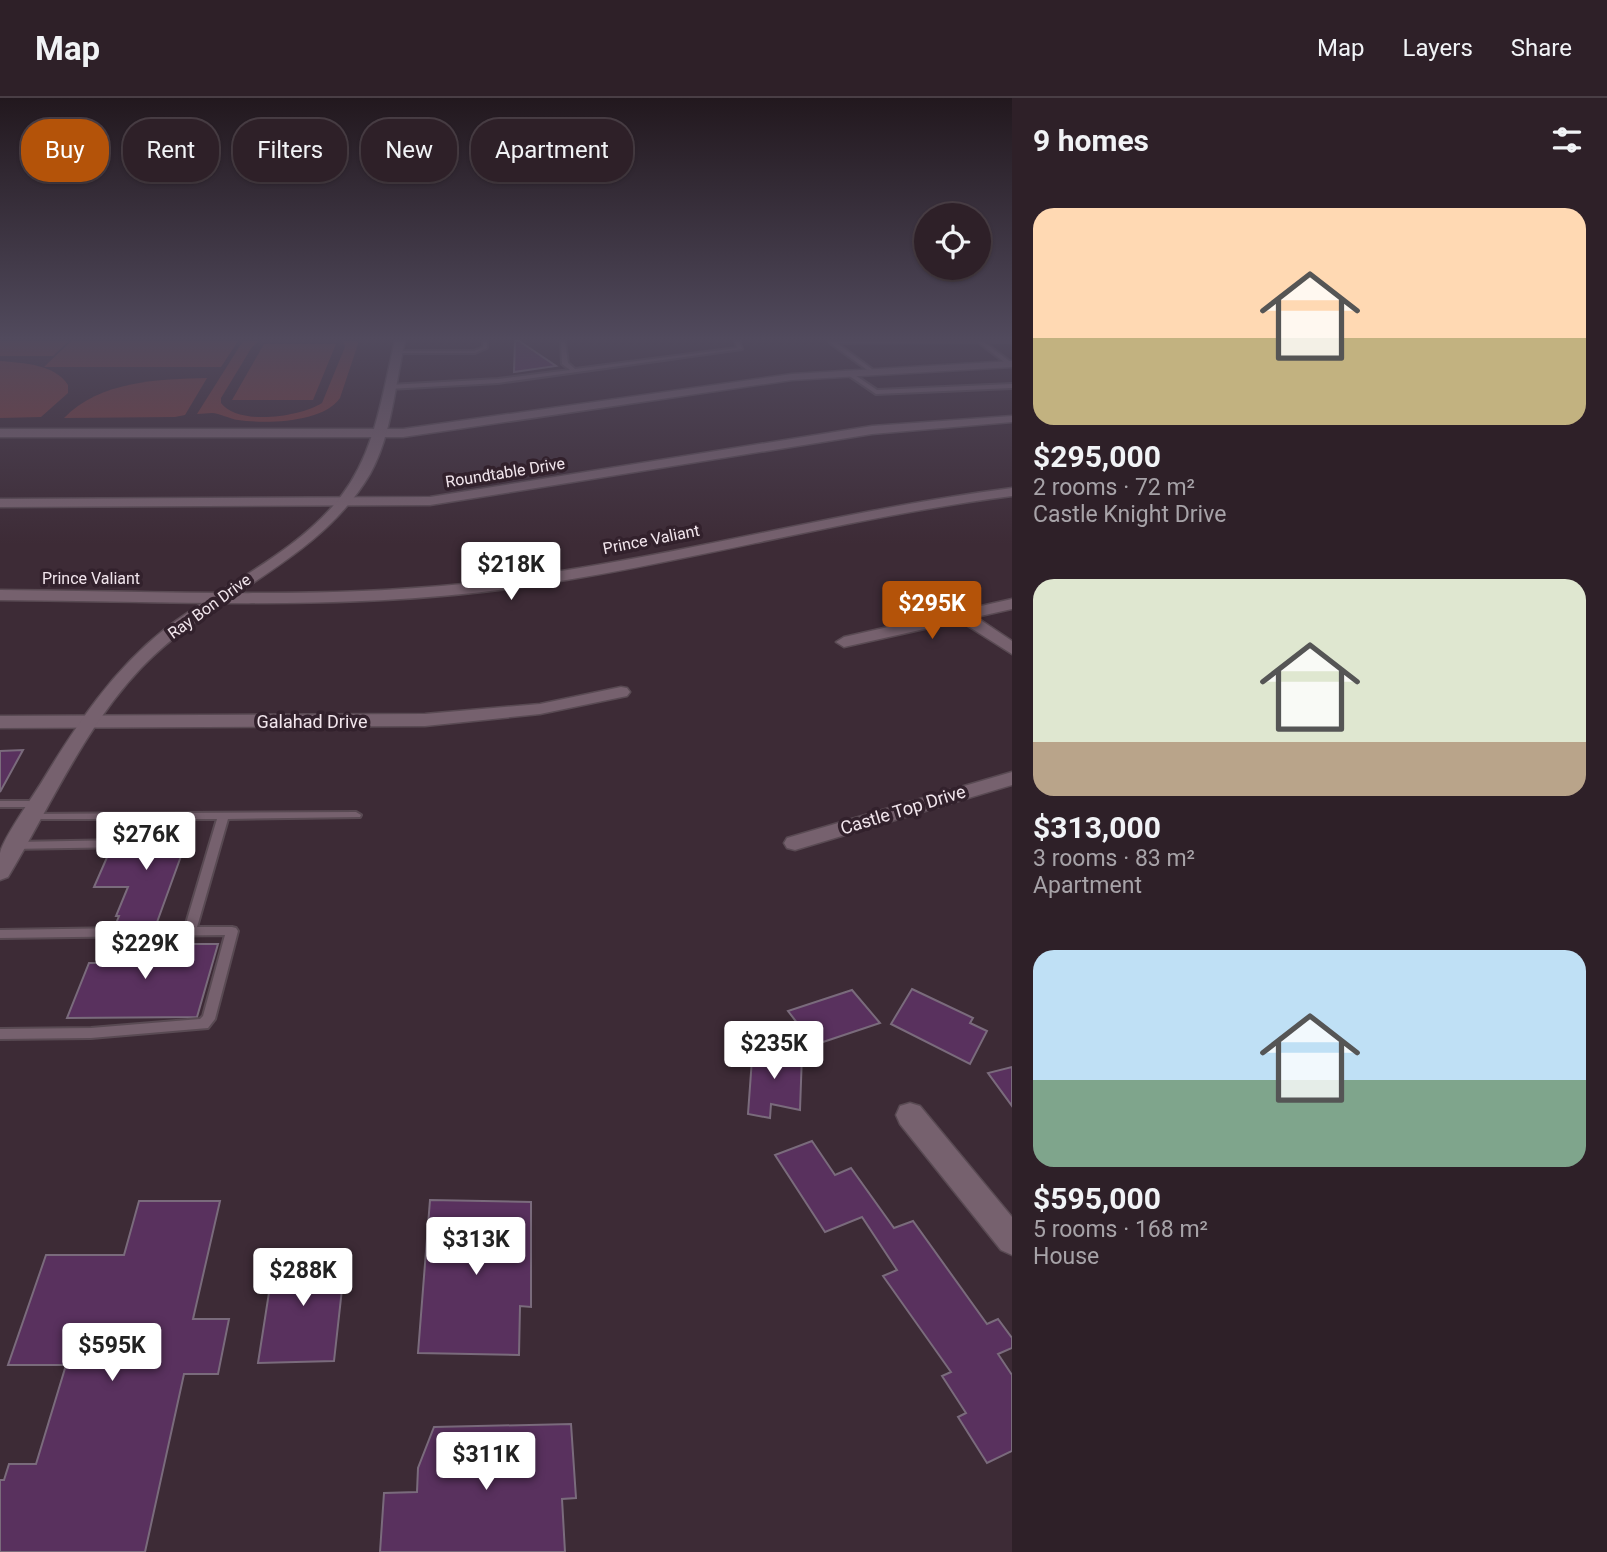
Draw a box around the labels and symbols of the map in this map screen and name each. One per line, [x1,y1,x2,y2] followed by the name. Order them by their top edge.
[444,454,566,491] street label: Roundtable Drive
[601,521,701,558] street label: Prince Valiant
[462,542,560,602] pin: $218K
[42,569,140,588] street label: Prince Valiant
[164,570,254,643] street label: Ray Bon Drive
[883,582,981,641] pin: $295K
[257,711,367,732] street label: Galahad Drive
[838,780,968,839] street label: Castle Top Drive
[97,812,195,872] pin: $276K
[96,922,194,981] pin: $229K
[725,1021,823,1081] pin: $235K
[427,1218,525,1277] pin: $313K
[254,1248,352,1308] pin: $288K
[63,1324,161,1383] pin: $595K
[437,1432,535,1492] pin: $311K

